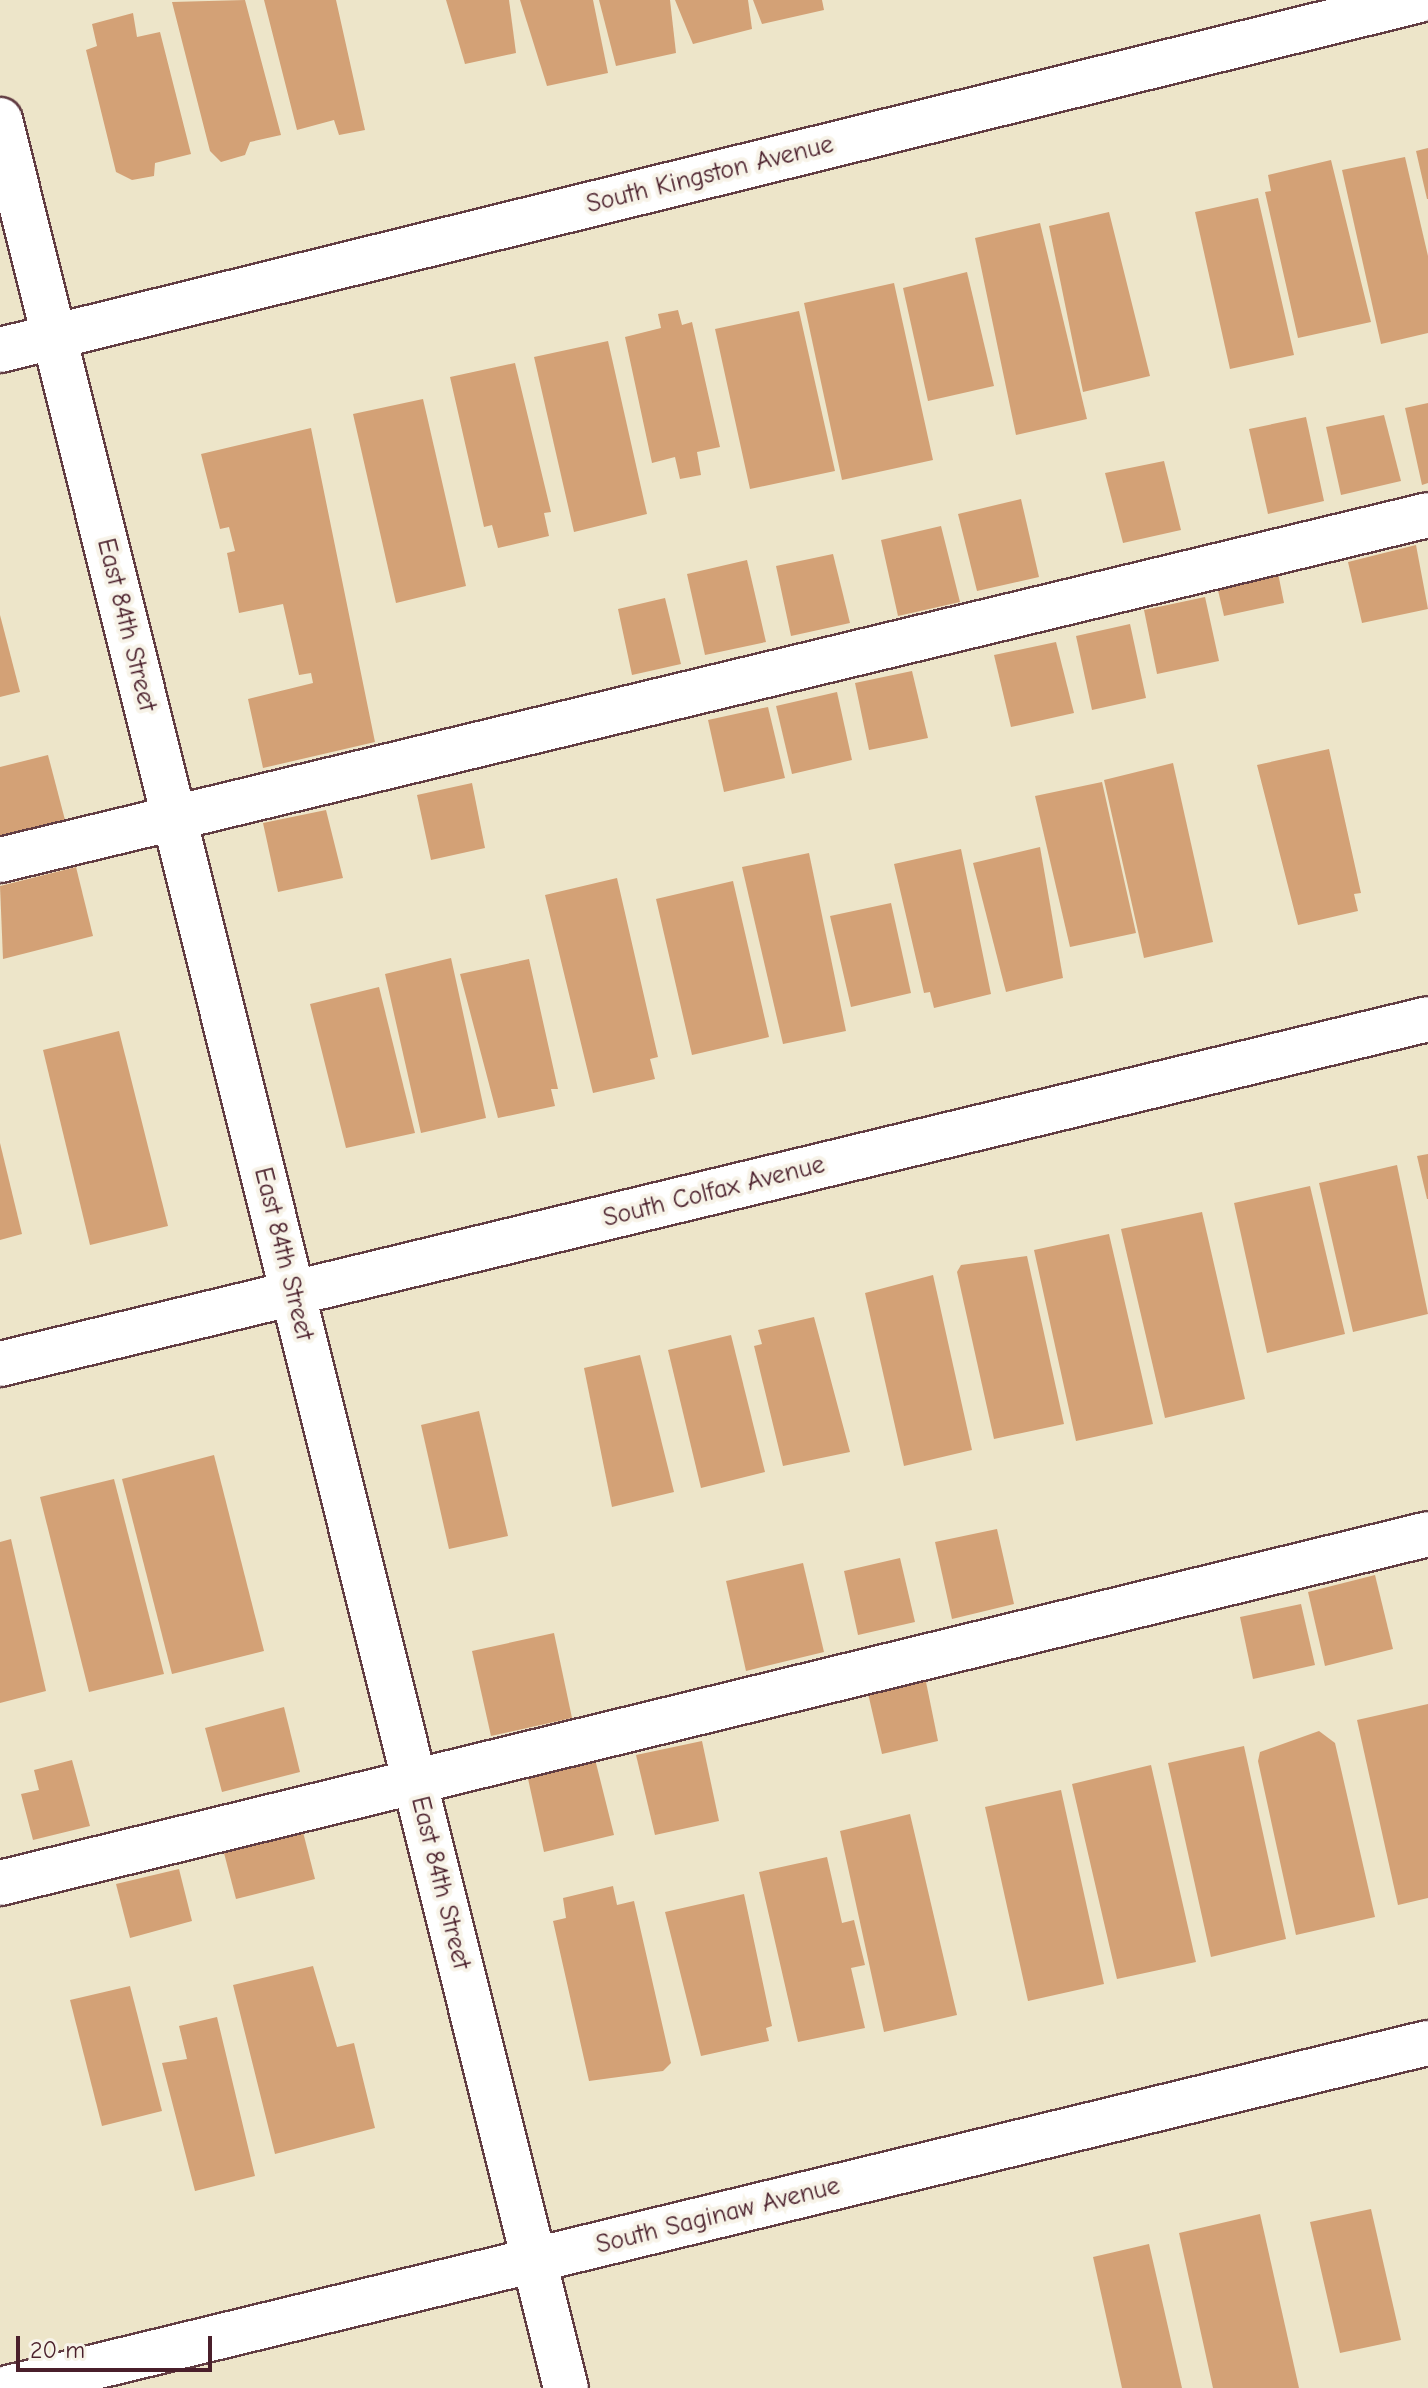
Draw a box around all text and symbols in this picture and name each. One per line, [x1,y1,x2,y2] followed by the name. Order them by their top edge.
[583,129,837,221] street label: South Kingston Avenue
[89,535,163,715] street label: East 84th Street
[600,1149,828,1235] street label: South Colfax Avenue
[246,1164,320,1344] street label: East 84th Street
[403,1793,477,1973] street label: East 84th Street
[593,2171,843,2261] street label: South Saginaw Avenue
[20,2320,216,2370] scale bar
[30,2336,85,2364] text: 20 m

